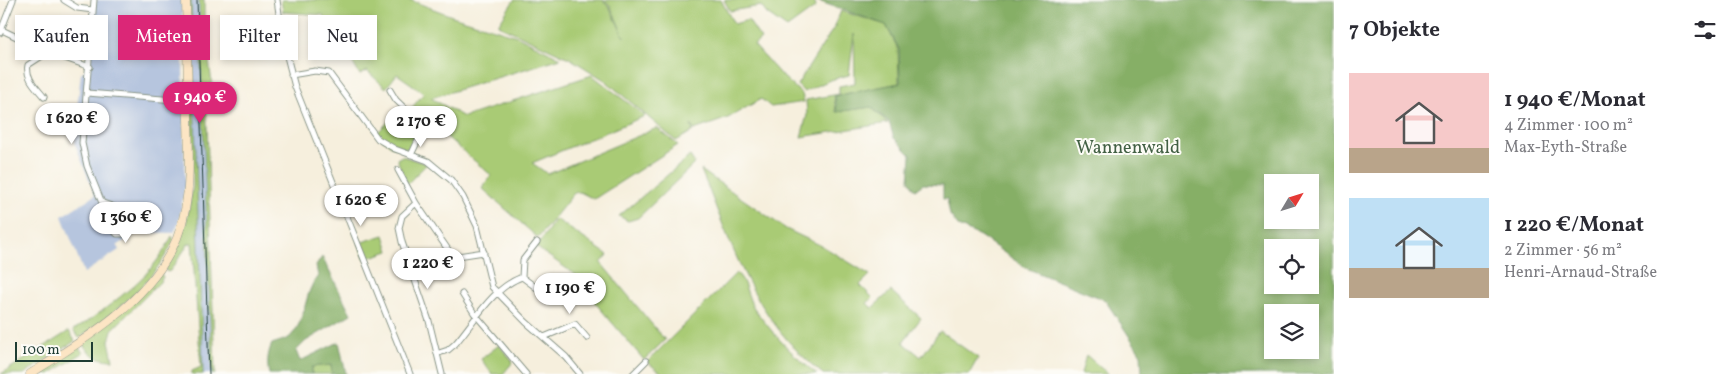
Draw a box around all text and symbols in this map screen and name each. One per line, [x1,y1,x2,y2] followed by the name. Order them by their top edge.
[15,15,108,60] chip: Kaufen
[118,15,210,60] chip: Mieten
[220,15,298,60] chip: Filter
[308,15,377,60] chip: Neu
[1349,16,1440,45] text: 7 Objekte
[1691,16,1719,44] icon: filters
[154,82,246,124] pin: 1 940 €
[1504,86,1646,115] text: 1 940 €/Monat
[174,87,226,109] text: 1 940 €
[1389,93,1449,153] icon: home
[26,102,118,145] pin: 1 620 €
[375,106,467,148] pin: 2 170 €
[46,108,98,130] text: 1 620 €
[396,111,446,133] text: 2 170 €
[1504,115,1633,137] text: 4 Zimmer · 100 m²
[1076,136,1180,161] park label: Wannenwald
[1504,137,1627,159] text: Max-Eyth-Straße
[1264,174,1319,229] north arrow
[1264,174,1319,359] map controls
[315,184,407,227] pin: 1 620 €
[335,190,387,212] text: 1 620 €
[80,202,172,244] pin: 1 360 €
[100,207,152,229] text: 1 360 €
[1504,211,1644,240] text: 1 220 €/Monat
[1389,218,1449,278] icon: home
[1264,239,1319,294] button: locate
[1504,240,1622,262] text: 2 Zimmer · 56 m²
[382,248,474,290] pin: 1 220 €
[402,253,454,275] text: 1 220 €
[1504,262,1657,284] text: Henri-Arnaud-Straße
[524,272,616,315] pin: 1 190 €
[545,278,595,300] text: 1 190 €
[1264,304,1319,359] button: layers
[15,339,92,362] scale bar
[22,341,60,360] text: 100 m

